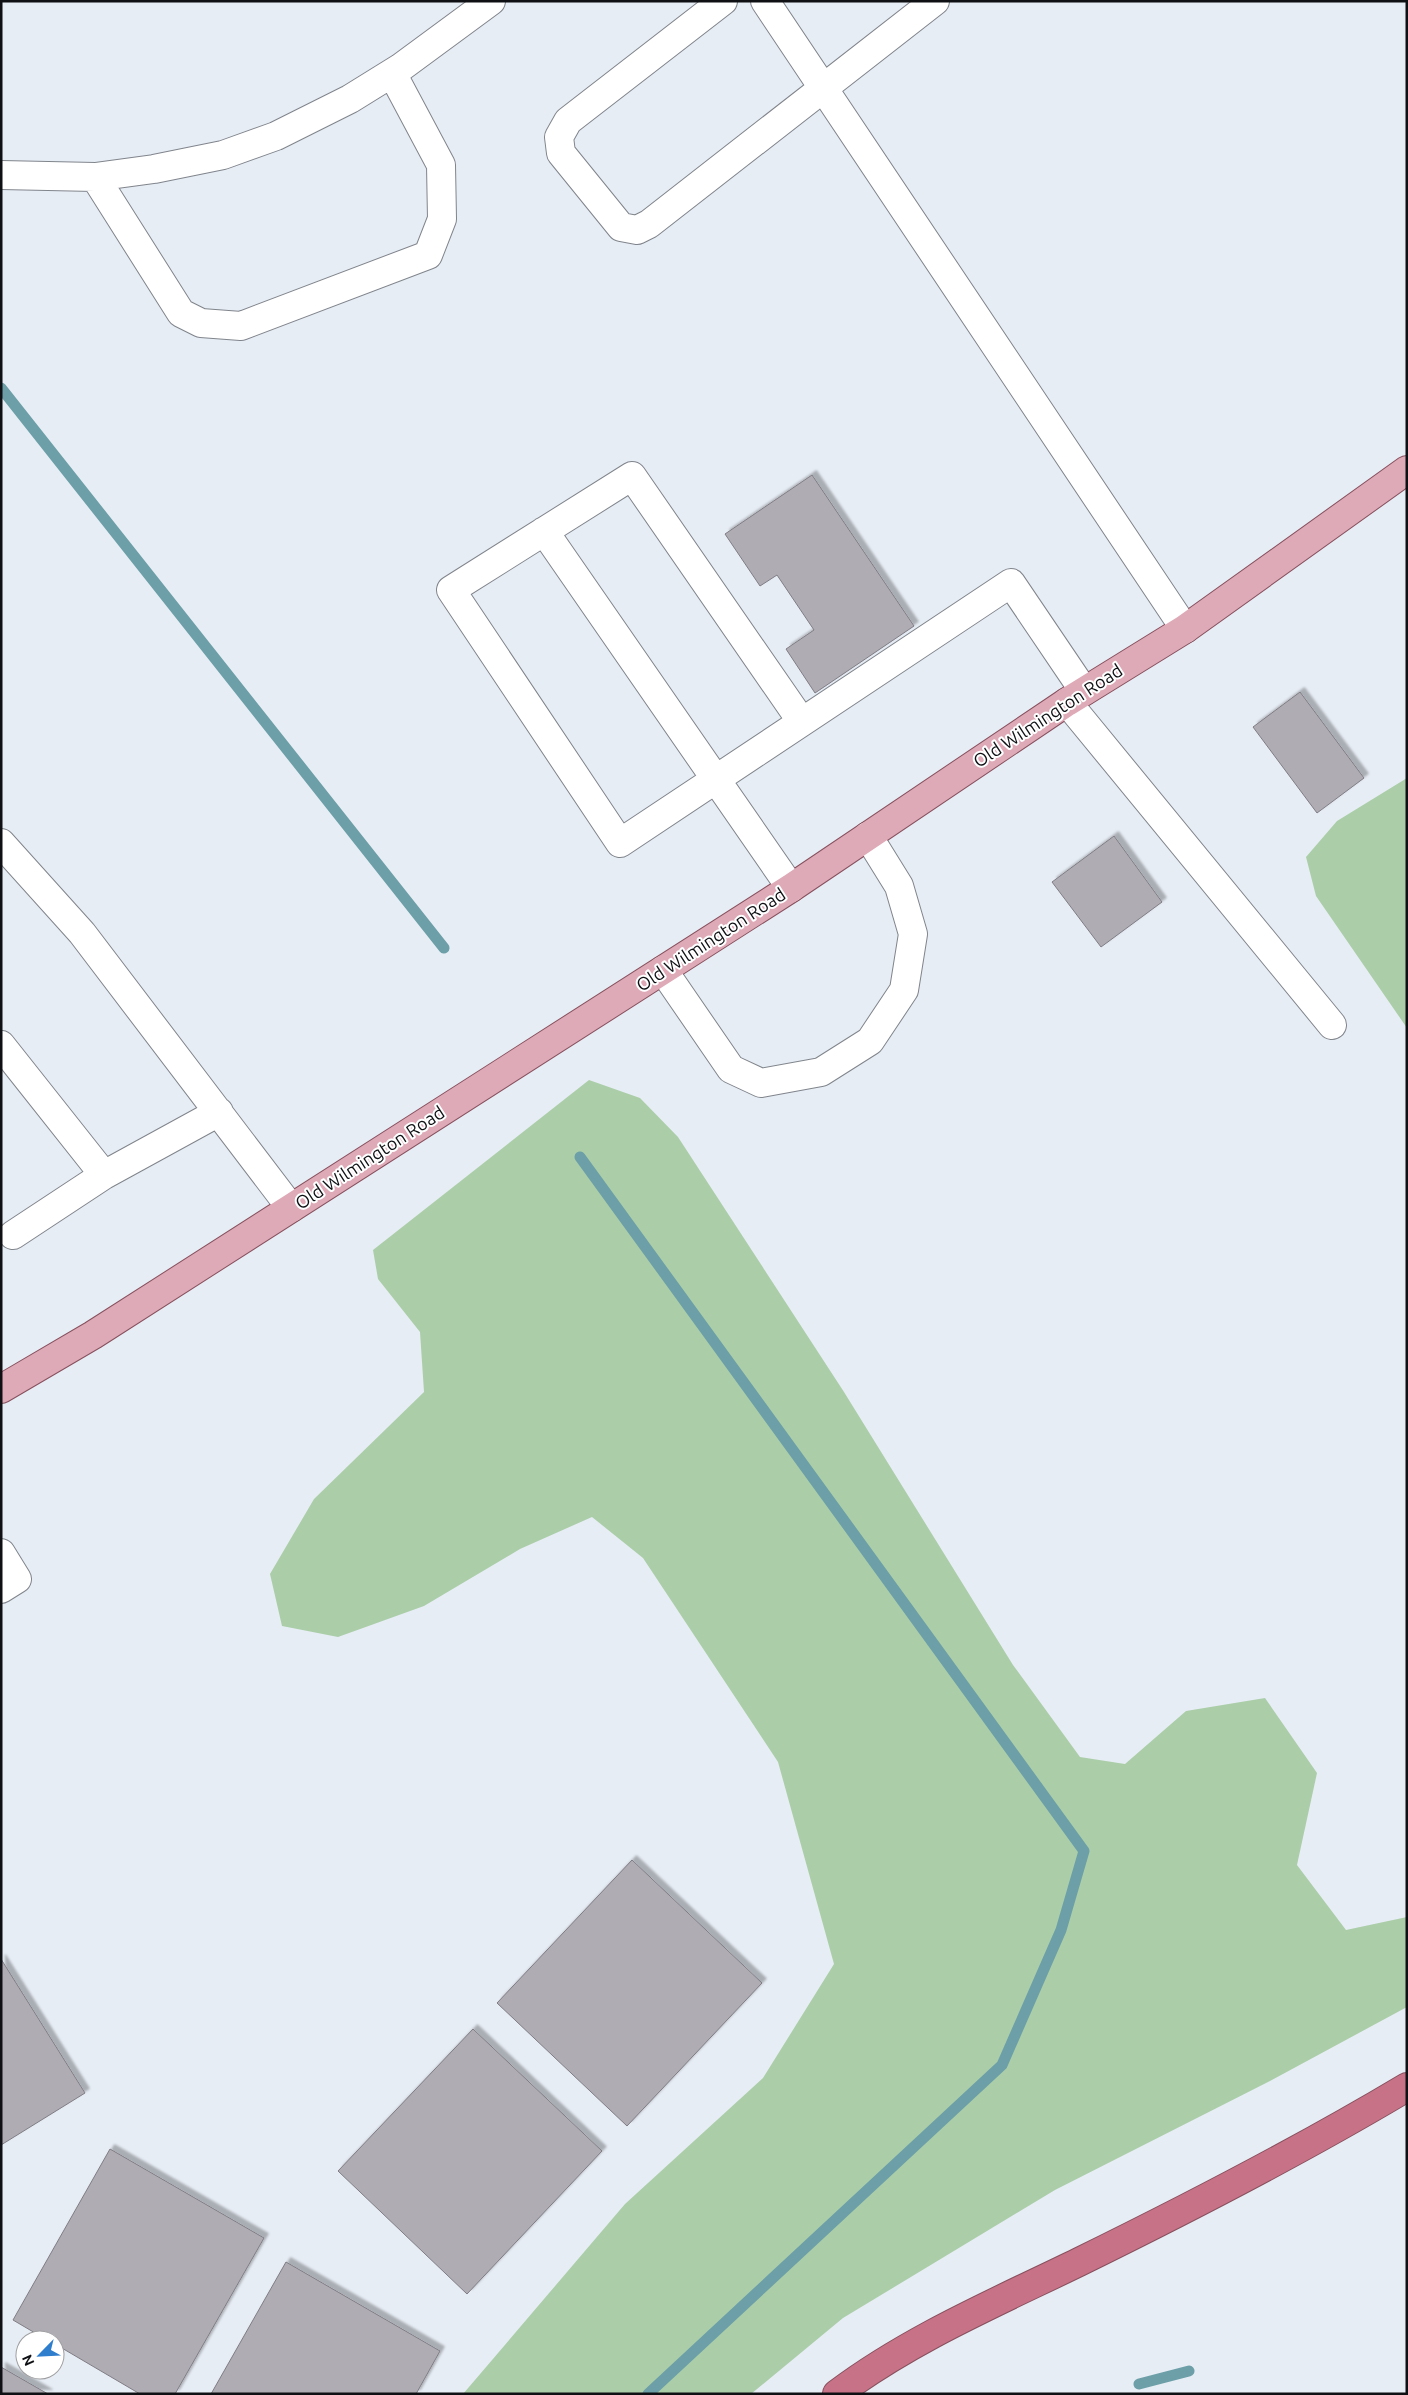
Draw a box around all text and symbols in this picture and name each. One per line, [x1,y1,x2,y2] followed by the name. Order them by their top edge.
[969,660,1126,771] street label: Old Wilmington Road
[632,884,789,995] street label: Old Wilmington Road
[291,1102,448,1213] street label: Old Wilmington Road
[15,2330,65,2380] north arrow
[19,2352,38,2368] text: N

